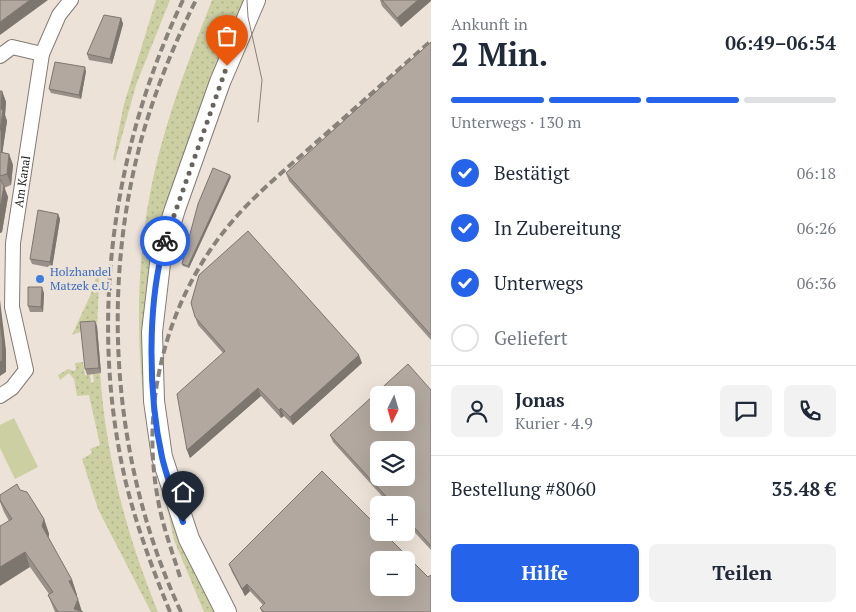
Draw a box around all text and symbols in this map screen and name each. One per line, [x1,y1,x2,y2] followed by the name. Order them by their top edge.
[451,13,528,35] text: Ankunft in
[206,15,248,66] pin
[213,22,241,50] icon: bag
[725,30,836,55] text: 06:49–06:54
[451,33,548,75] text: 2 Min.
[451,111,581,133] text: Unterwegs · 130 m
[11,154,33,208] street label: Am Kanal
[451,159,479,187] icon: check
[494,160,570,185] text: Bestätigt
[797,162,836,184] text: 06:18
[451,214,479,242] icon: check
[494,215,621,240] text: In Zubereitung
[140,216,190,266] courier
[797,217,836,239] text: 06:26
[151,227,179,255] icon: bike
[50,264,113,293] place label: Holzhandel Matzek e.U.
[451,269,479,297] icon: check
[494,270,584,295] text: Unterwegs
[797,272,836,294] text: 06:36
[34,273,46,285] marker: Holzhandel Matzek e.U.
[494,325,568,350] text: Geliefert
[451,385,503,437] button: person
[720,385,772,437] button: chat
[784,385,836,437] button: phone
[370,386,415,431] north arrow
[370,386,415,596] map controls
[515,387,565,412] text: Jonas
[515,412,593,434] text: Kurier · 4.9
[370,441,415,486] button: layers
[162,471,204,522] pin
[451,476,596,501] text: Bestellung #8060
[772,476,836,501] text: 35.48 €
[169,478,197,506] icon: home
[370,496,415,541] button: +
[451,544,639,602] button: Hilfe
[649,544,836,602] button: Teilen
[370,551,415,596] button: −

